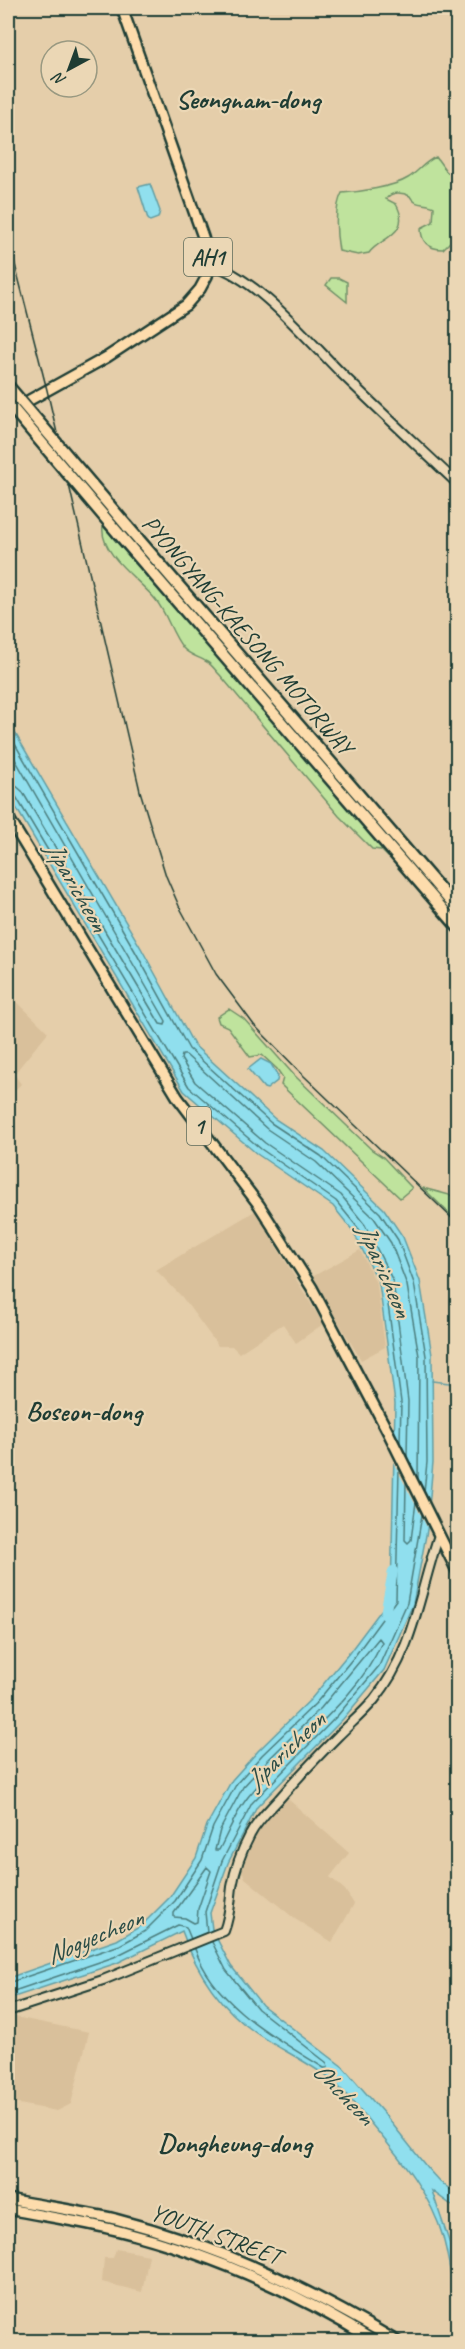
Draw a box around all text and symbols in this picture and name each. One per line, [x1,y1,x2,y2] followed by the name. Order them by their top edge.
[39,39,99,99] north arrow
[47,67,70,90] text: N
[176,82,322,116] district label: Seongnam-dong
[184,238,232,276] road number: AH1
[136,509,362,763] street label: PYONGYANG-KAESONG MOTORWAY
[37,834,117,939] water label: Jiparicheon
[187,1107,211,1145] road number: 1
[349,1217,421,1324] water label: Jiparicheon
[26,1394,144,1428] district label: Boseon-dong
[237,1703,334,1798] water label: Jiparicheon
[41,1900,150,1972] water label: Nogyecheon
[306,2055,383,2134] water label: Ohcheon
[158,2126,314,2160] district label: Dongheung-dong
[147,2197,290,2273] street label: YOUTH STREET

